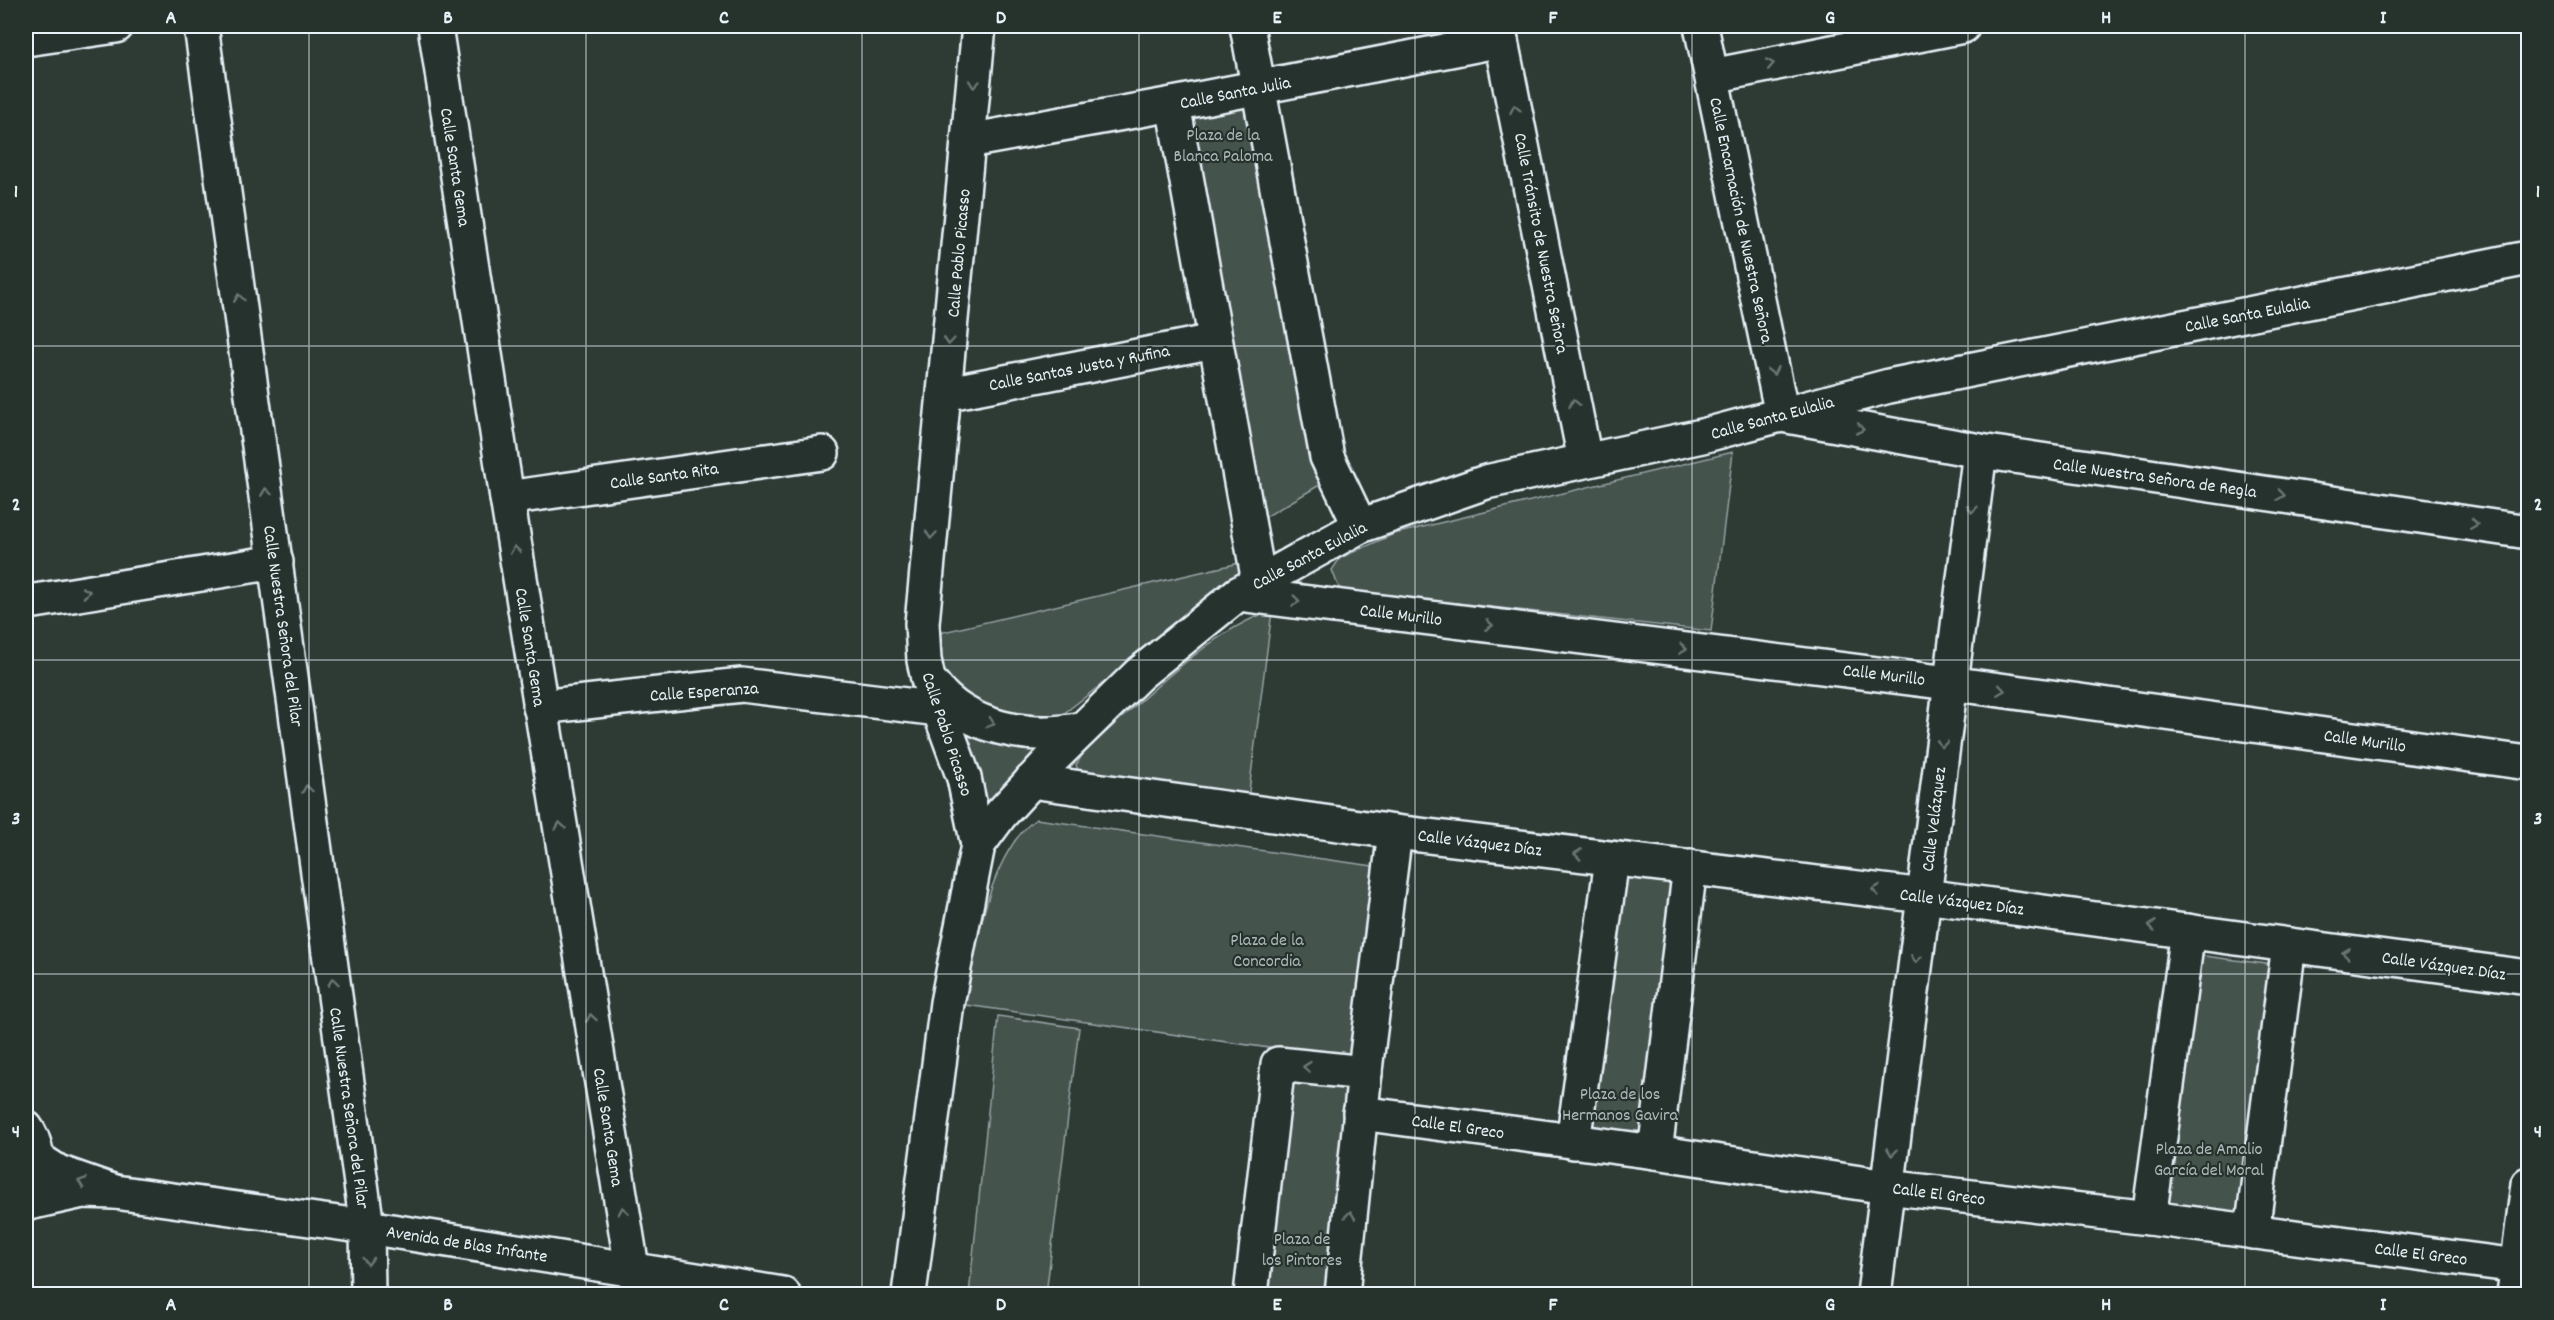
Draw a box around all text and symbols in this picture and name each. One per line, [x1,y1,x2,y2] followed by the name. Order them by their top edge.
[166,5,177,33] text: A
[443,5,453,33] text: B
[719,5,729,33] text: C
[996,5,1007,33] text: D
[1272,5,1282,33] text: E
[1549,5,1559,33] text: F
[1825,5,1835,33] text: G
[2101,5,2111,33] text: H
[2380,5,2387,33] text: I
[1764,58,1774,71] one-way arrow
[1178,71,1293,117] street label: Calle Santa Julia
[968,79,981,88] one-way arrow
[1701,95,1778,346] street label: Calle Encarnación de Nuestra Señora
[1509,104,1522,114] one-way arrow
[432,106,475,229] street label: Calle Santa Gema
[1173,124,1273,170] park label: Plaza de la Blanca Paloma
[1506,131,1573,357] street label: Calle Tránsito de Nuestra Señora
[14,179,18,207] text: 1
[2536,179,2540,207] text: 1
[942,188,979,319] street label: Calle Pablo Picasso
[2183,292,2313,341] street label: Calle Santa Eulalia
[233,294,245,303] one-way arrow
[943,336,956,345] one-way arrow
[987,340,1172,399] street label: Calle Santas Justa y Rufina
[1766,365,1779,375] one-way arrow
[1708,391,1838,448] street label: Calle Santa Eulalia
[1568,398,1581,408] one-way arrow
[1855,422,1865,435] one-way arrow
[2051,453,2259,506] street label: Calle Nuestra Señora de Regla
[609,457,721,497] street label: Calle Santa Rita
[260,487,272,496] one-way arrow
[2276,489,2286,501] one-way arrow
[12,492,20,520] text: 2
[2534,492,2542,520] text: 2
[1967,505,1979,514] one-way arrow
[1248,516,1372,598] street label: Calle Santa Eulalia
[2469,517,2479,529] one-way arrow
[255,524,308,729] street label: Calle Nuestra Señora del Pilar
[925,530,938,539] one-way arrow
[510,546,522,555] one-way arrow
[507,586,550,709] street label: Calle Santa Gema
[82,587,91,599] one-way arrow
[1291,594,1300,607] one-way arrow
[1358,599,1443,634] street label: Calle Murillo
[1485,619,1494,631] one-way arrow
[1678,643,1687,655] one-way arrow
[1841,659,1926,694] street label: Calle Murillo
[914,670,977,800] street label: Calle Pablo Picasso
[649,677,760,710] street label: Calle Esperanza
[1997,683,2006,695] one-way arrow
[985,716,996,729] one-way arrow
[2322,724,2407,761] street label: Calle Murillo
[1936,740,1949,749] one-way arrow
[1917,765,1954,873] street label: Calle Velázquez
[301,784,313,793] one-way arrow
[12,806,20,834] text: 3
[2534,806,2542,834] text: 3
[554,821,566,830] one-way arrow
[1416,824,1543,865] street label: Calle Vázquez Díaz
[1573,849,1582,861] one-way arrow
[1898,883,2025,924] street label: Calle Vázquez Díaz
[1871,885,1880,897] one-way arrow
[2148,920,2157,933] one-way arrow
[1230,929,1304,975] park label: Plaza de la Concordia
[2380,946,2507,989] street label: Calle Vázquez Díaz
[2341,947,2350,959] one-way arrow
[1910,954,1923,963] one-way arrow
[328,977,340,987] one-way arrow
[321,1006,374,1211] street label: Calle Nuestra Señora del Pilar
[586,1014,598,1023] one-way arrow
[1302,1061,1311,1074] one-way arrow
[585,1066,628,1189] street label: Calle Santa Gema
[1562,1083,1679,1129] park label: Plaza de los Hermanos Gavira
[1410,1110,1506,1147] street label: Calle El Greco
[12,1119,20,1147] text: 4
[2534,1119,2542,1147] text: 4
[2154,1138,2265,1184] park label: Plaza de Amalio García del Moral
[1886,1148,1898,1157] one-way arrow
[77,1176,88,1189] one-way arrow
[1891,1177,1987,1214] street label: Calle El Greco
[617,1206,629,1215] one-way arrow
[1343,1211,1356,1220] one-way arrow
[384,1220,549,1271] street label: Avenida de Blas Infante
[1262,1228,1342,1274] park label: Plaza de los Pintores
[2373,1237,2469,1274] street label: Calle El Greco
[361,1256,374,1265] one-way arrow
[166,1292,177,1320] text: A
[443,1292,453,1320] text: B
[719,1292,729,1320] text: C
[996,1292,1007,1320] text: D
[1272,1292,1282,1320] text: E
[1549,1292,1559,1320] text: F
[1825,1292,1835,1320] text: G
[2101,1292,2111,1320] text: H
[2380,1292,2387,1320] text: I

